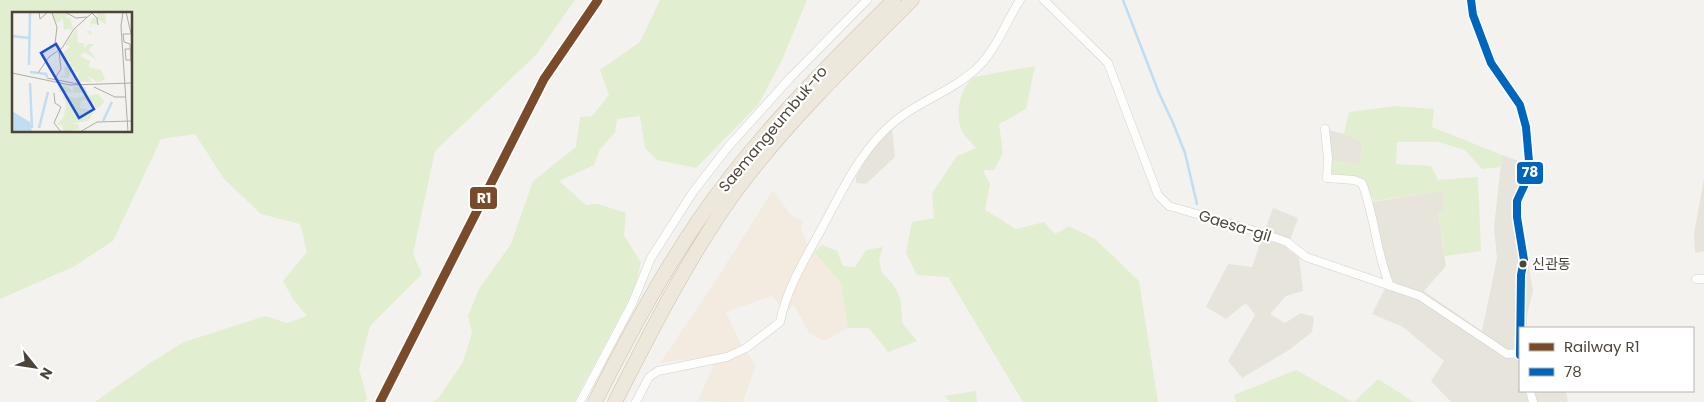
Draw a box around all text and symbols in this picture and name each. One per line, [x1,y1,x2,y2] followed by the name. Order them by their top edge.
[12,12,132,132] inset map
[714,61,832,196] street label: Saemangeumbuk-ro
[1516,161,1544,185] line badge: 78
[1522,162,1538,182] text: 78
[469,186,498,210] line badge: R1
[477,188,491,208] text: R1
[1196,205,1274,247] street label: Gaesa-gil
[1532,254,1571,274] place label: 신관동
[1518,259,1528,269] marker: 신관동
[1519,327,1694,392] legend
[1564,336,1639,357] text: Railway R1
[10,342,60,392] north arrow
[1564,361,1582,382] text: 78
[35,364,58,383] text: N

